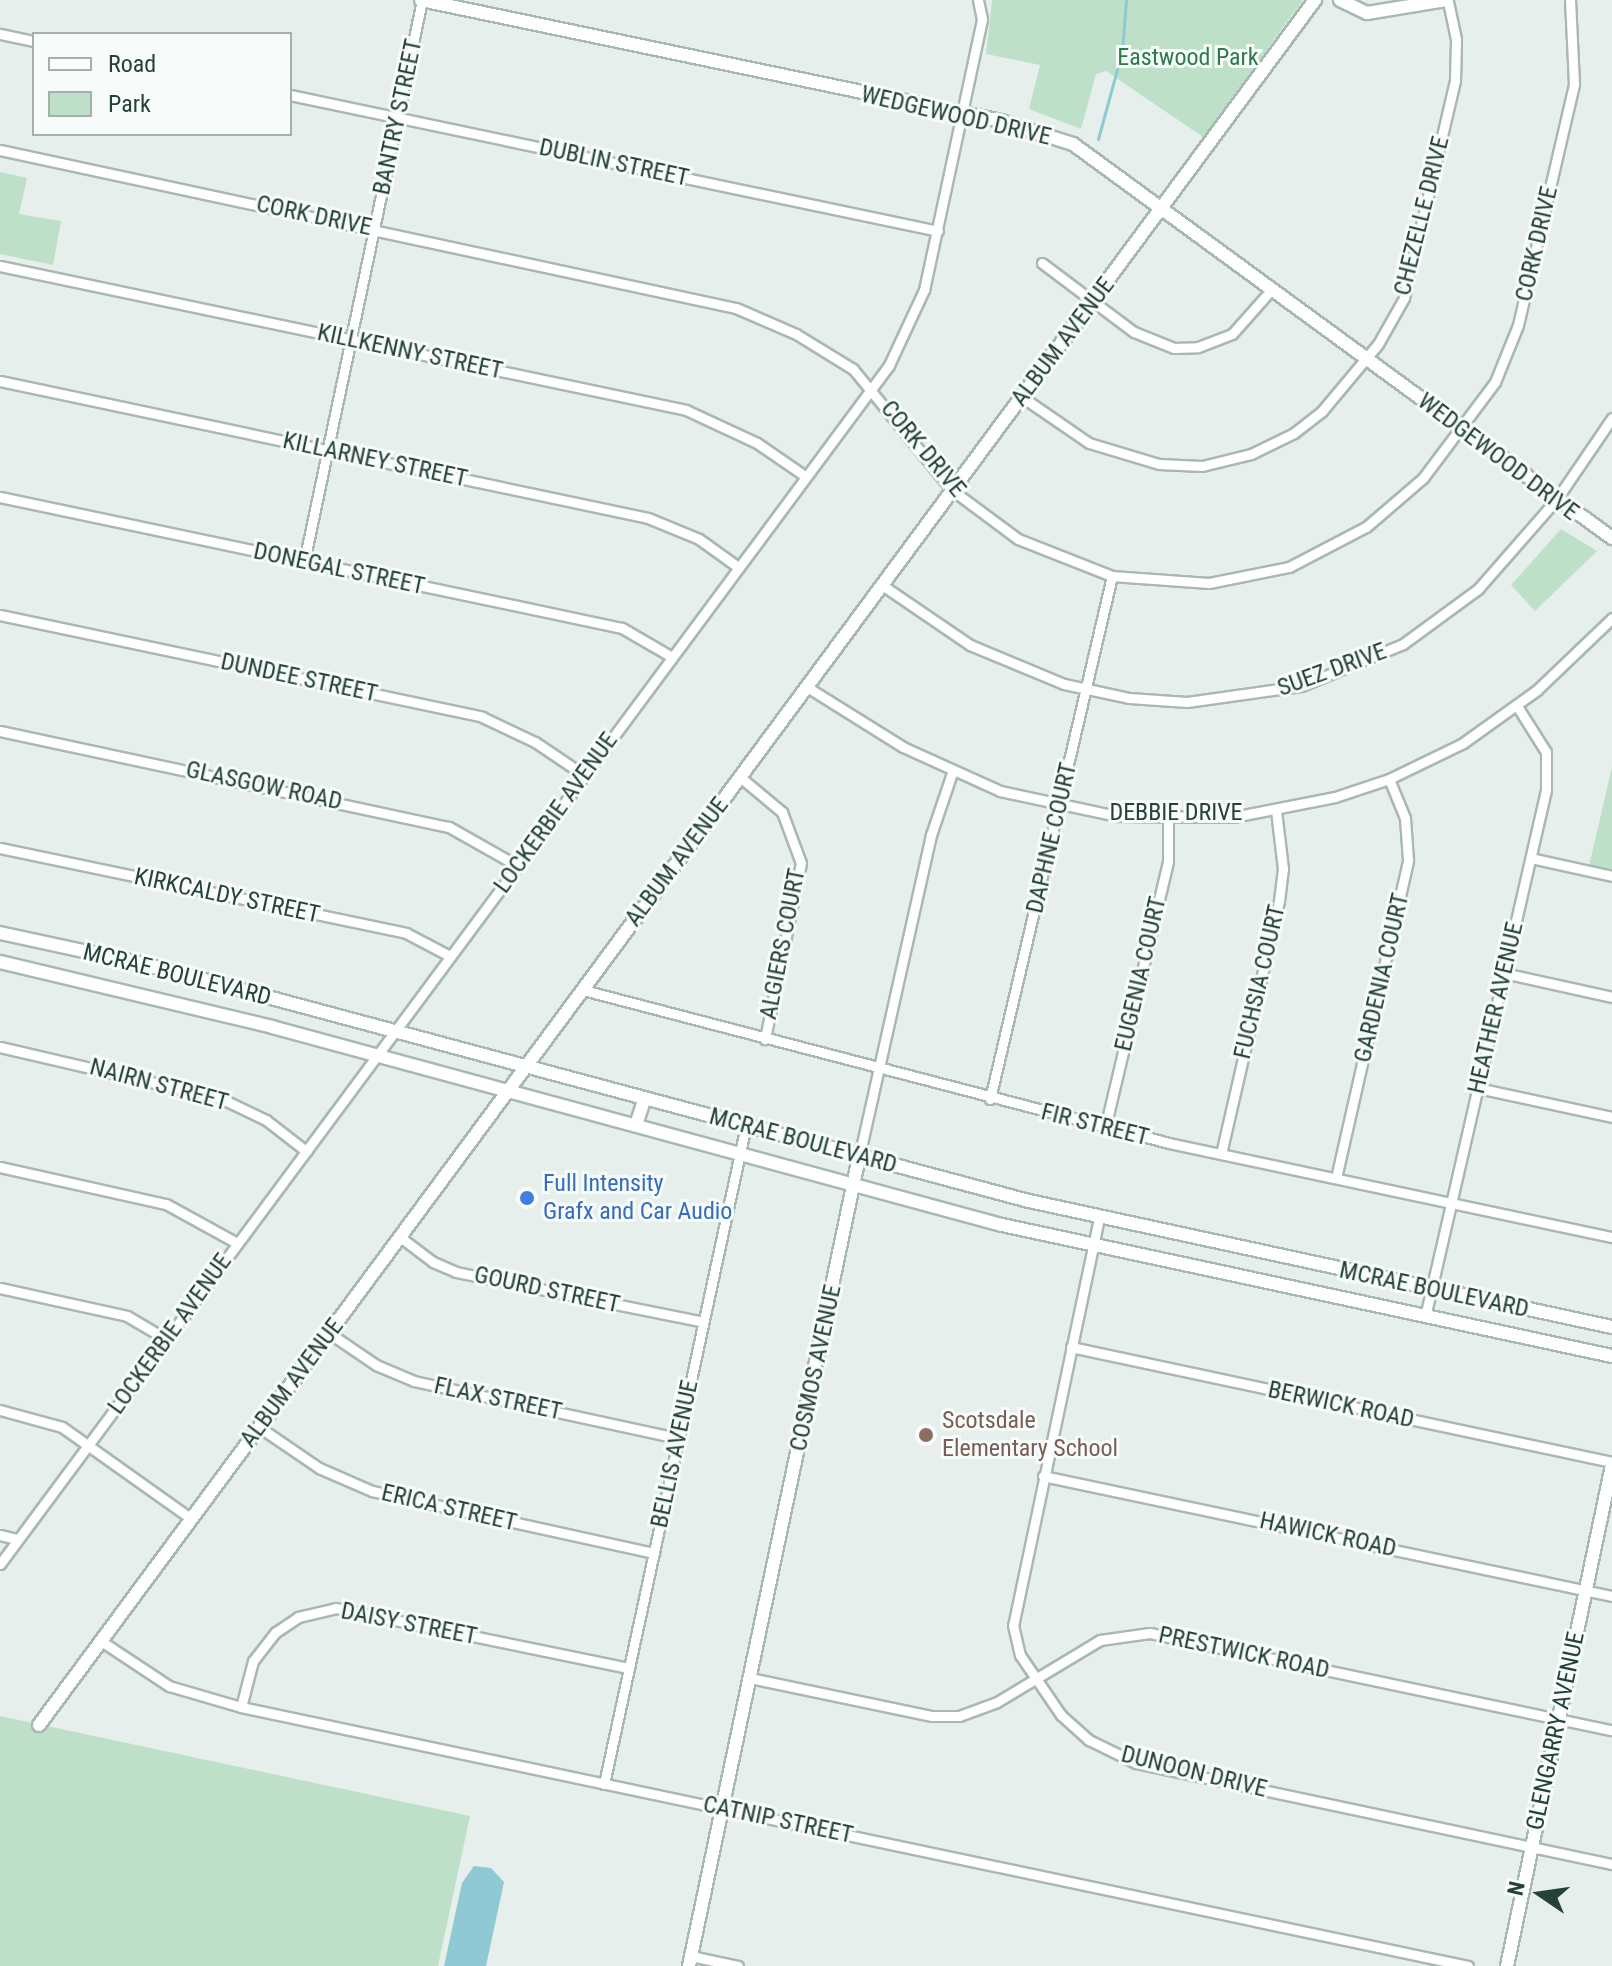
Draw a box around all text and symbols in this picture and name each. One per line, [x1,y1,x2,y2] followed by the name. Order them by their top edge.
[32,32,292,136] legend
[367,36,429,198] street label: BANTRY STREET
[1117,44,1259,72] park label: Eastwood Park
[108,50,156,78] text: Road
[858,80,1054,152] street label: WEDGEWOOD DRIVE
[108,90,151,118] text: Park
[537,133,691,193] street label: DUBLIN STREET
[1388,133,1456,299] street label: CHEZELLE DRIVE
[1510,184,1564,304] street label: CORK DRIVE
[254,190,374,242] street label: CORK DRIVE
[1005,272,1121,412] street label: ALBUM AVENUE
[315,318,505,386] street label: KILLKENNY STREET
[1412,387,1584,527] street label: WEDGEWOOD DRIVE
[874,395,972,503] street label: CORK DRIVE
[280,426,470,494] street label: KILLARNEY STREET
[251,537,427,601] street label: DONEGAL STREET
[1274,637,1390,703] street label: SUEZ DRIVE
[218,647,380,709] street label: DUNDEE STREET
[488,727,624,899] street label: LOCKERBIE AVENUE
[183,755,345,817] street label: GLASGOW ROAD
[1021,760,1083,916] street label: DAPHNE COURT
[619,792,735,932] street label: ALBUM AVENUE
[1109,799,1243,827] street label: DEBBIE DRIVE
[132,862,322,930] street label: KIRKCALDY STREET
[754,866,812,1022] street label: ALGIERS COURT
[1349,891,1415,1065] street label: GARDENIA COURT
[1109,894,1173,1054] street label: EUGENIA COURT
[1228,902,1292,1062] street label: FUCHSIA COURT
[1462,919,1530,1097] street label: HEATHER AVENUE
[80,938,274,1012] street label: MCRAE BOULEVARD
[87,1053,231,1117] street label: NAIRN STREET
[1038,1098,1152,1152] street label: FIR STREET
[706,1102,900,1180] street label: MCRAE BOULEVARD
[543,1170,732,1226] place label: Full Intensity Grafx and Car Audio
[518,1189,536,1207] marker: Full Intensity Grafx and Car Audio
[102,1248,238,1420] street label: LOCKERBIE AVENUE
[1337,1256,1531,1324] street label: MCRAE BOULEVARD
[471,1260,623,1320] street label: GOURD STREET
[784,1282,848,1454] street label: COSMOS AVENUE
[234,1313,350,1453] street label: ALBUM AVENUE
[431,1371,565,1427] street label: FLAX STREET
[1265,1375,1417,1435] street label: BERWICK ROAD
[645,1378,705,1530] street label: BELLIS AVENUE
[942,1407,1118,1463] place label: Scotsdale Elementary School
[917,1426,935,1444] marker: Scotsdale Elementary School
[379,1478,519,1538] street label: ERICA STREET
[1257,1506,1399,1564] street label: HAWICK ROAD
[338,1597,480,1651] street label: DAISY STREET
[1156,1621,1332,1685] street label: PRESTWICK ROAD
[1521,1629,1591,1833] street label: GLENGARRY AVENUE
[1118,1740,1270,1804] street label: DUNOON DRIVE
[700,1790,856,1850] street label: CATNIP STREET
[1500,1854,1580,1934] north arrow
[1502,1879,1530,1898] text: N

